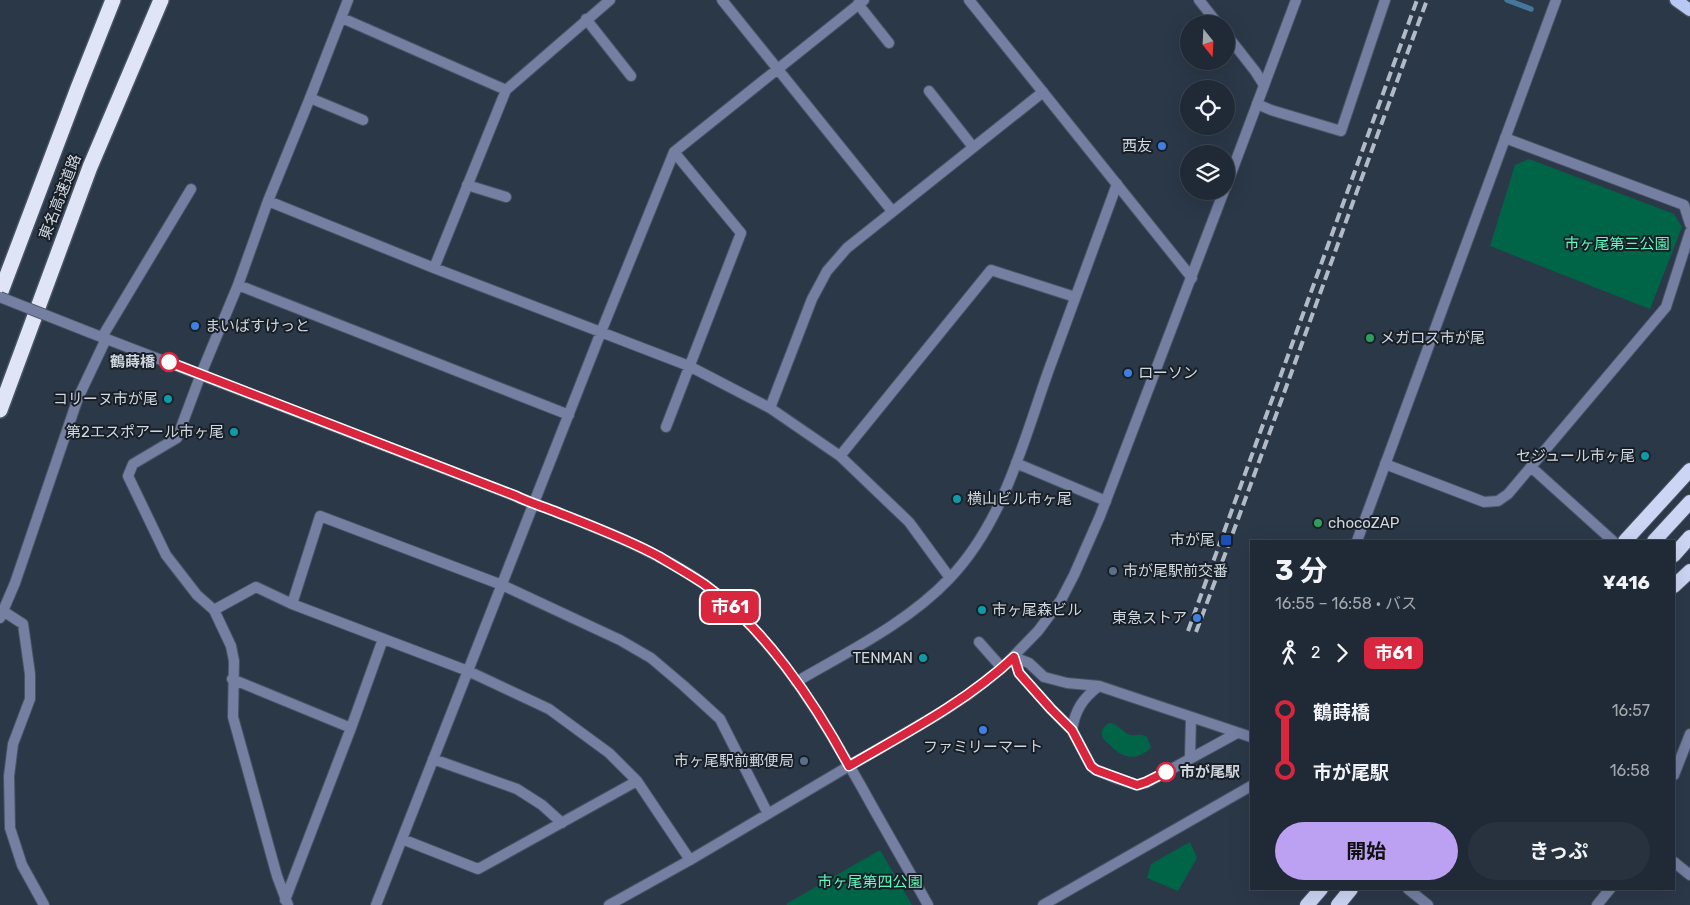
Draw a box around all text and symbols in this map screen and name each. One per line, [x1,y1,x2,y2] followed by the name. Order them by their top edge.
[1180,15,1235,70] north arrow
[1180,15,1235,200] map controls
[1180,80,1235,135] button: locate
[1122,137,1152,155] place label: 西友
[1156,140,1168,152] marker: 西友
[1180,145,1235,200] button: layers
[35,152,85,242] street label: 東名高速道路
[1564,235,1670,253] park label: 市ヶ尾第三公園
[205,317,310,335] place label: まいばすけっと
[189,320,201,332] marker: まいばすけっと
[1380,329,1485,347] place label: メガロス市が尾
[1364,332,1376,344] marker: メガロス市が尾
[159,352,179,372] marker: 鶴蒔橋
[110,353,156,371] place label: 鶴蒔橋
[1138,364,1198,382] place label: ローソン
[1122,367,1134,379] marker: ローソン
[53,390,158,408] place label: コリーヌ市が尾
[162,393,174,405] marker: コリーヌ市が尾
[66,423,224,441] place label: 第2エスポアール市ヶ尾
[228,426,240,438] marker: 第2エスポアール市ヶ尾
[1516,447,1635,465] place label: セジュール市ヶ尾
[1639,450,1651,462] marker: セジュール市ヶ尾
[967,490,1072,508] place label: 横山ビル市ヶ尾
[951,493,963,505] marker: 横山ビル市ヶ尾
[1328,514,1400,532] place label: chocoZAP
[1312,517,1324,529] marker: chocoZAP
[1170,531,1215,549] place label: 市が尾
[1219,533,1233,547] marker: 市が尾
[1275,554,1327,587] text: 3 分
[1123,562,1228,580] place label: 市が尾駅前交番
[1107,565,1119,577] marker: 市が尾駅前交番
[1603,571,1650,594] text: ¥416
[701,591,759,623] line badge: 市61
[1275,594,1417,613] text: 16:55 – 16:58 · バス
[711,596,749,618] text: 市61
[992,601,1082,619] place label: 市ヶ尾森ビル
[976,604,988,616] marker: 市ヶ尾森ビル
[1112,609,1187,627] place label: 東急ストア
[1191,612,1203,624] marker: 東急ストア
[1275,639,1303,667] icon: walk
[1328,639,1356,667] icon: forward
[1374,642,1413,664] text: 市61
[1311,643,1320,662] text: 2
[852,649,913,667] place label: TENMAN
[917,652,929,664] marker: TENMAN
[1313,701,1370,724] text: 鶴蒔橋
[1612,701,1650,720] text: 16:57
[977,724,989,736] marker: ファミリーマート
[923,738,1043,756] place label: ファミリーマート
[674,752,794,770] place label: 市ヶ尾駅前郵便局
[798,755,810,767] marker: 市ヶ尾駅前郵便局
[1313,761,1389,784] text: 市が尾駅
[1610,761,1650,780] text: 16:58
[1156,762,1176,782] marker: 市が尾駅
[1180,763,1240,781] place label: 市が尾駅
[1275,822,1458,880] button: 開始
[1468,822,1650,880] button: きっぷ
[817,873,923,891] park label: 市ヶ尾第四公園

